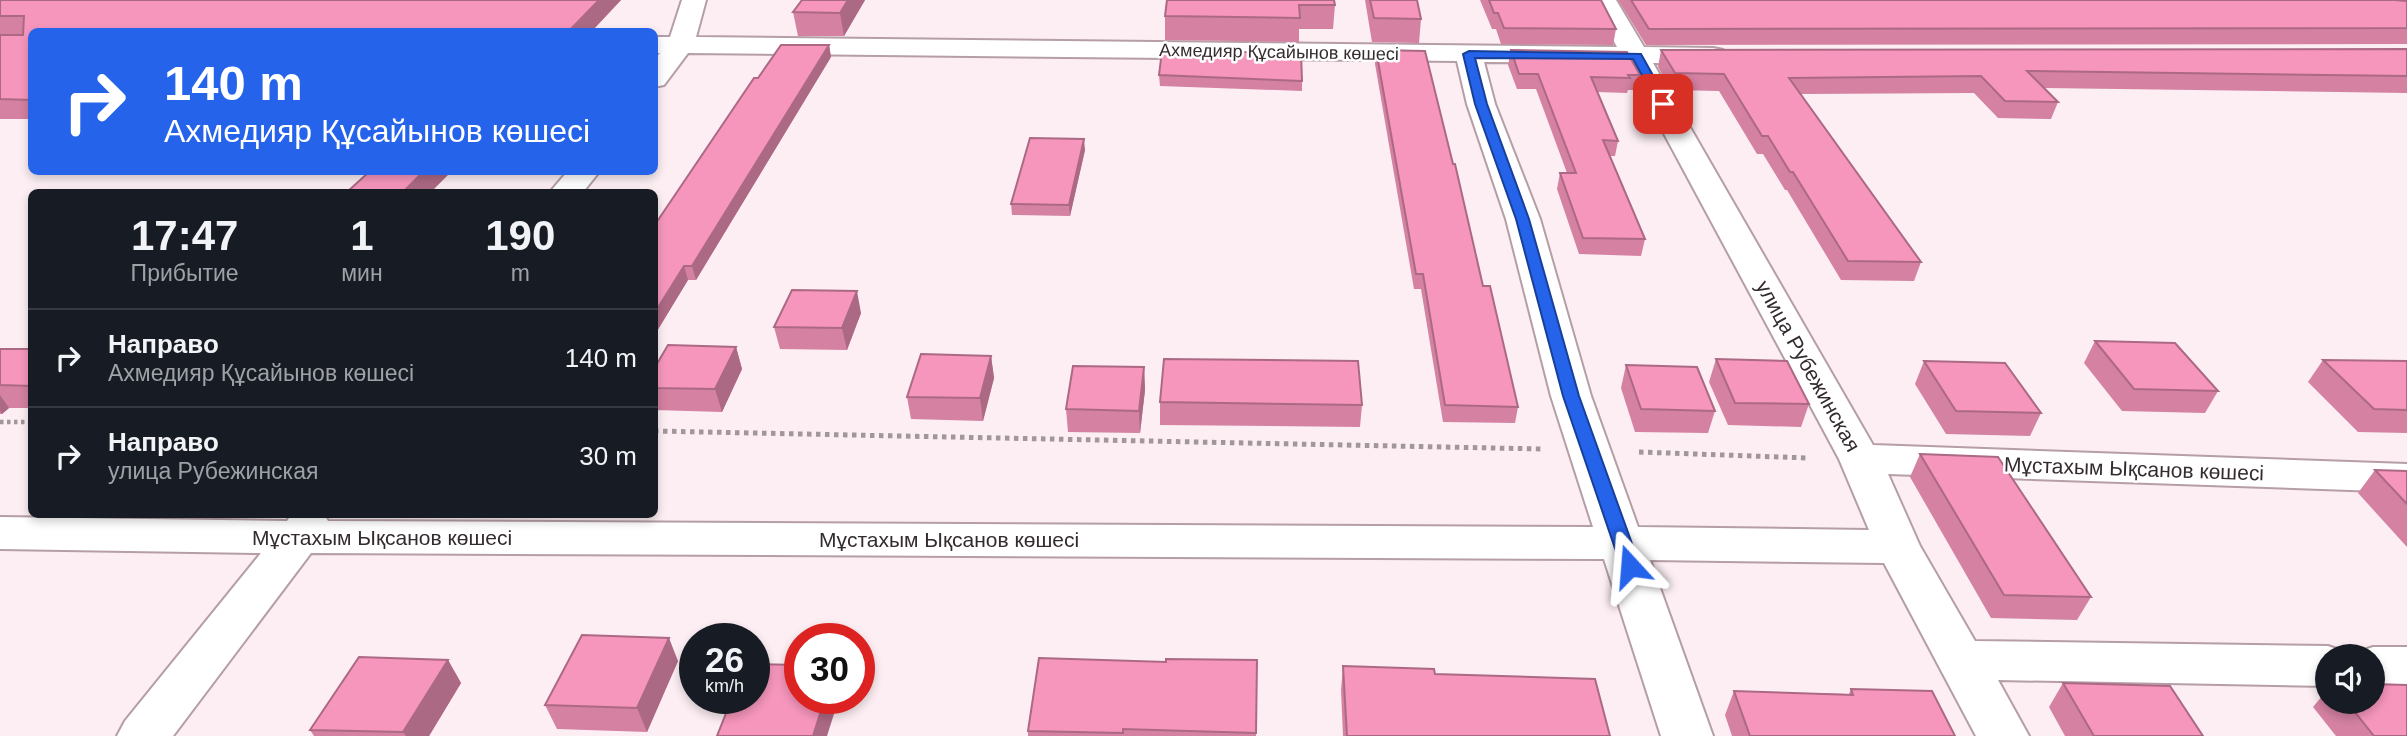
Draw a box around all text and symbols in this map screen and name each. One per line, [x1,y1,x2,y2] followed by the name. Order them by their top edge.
[1159,40,1399,64] street label: Ахмедияр Құсайынов көшесі
[49,56,140,147] icon: right
[164,56,303,110] text: 140 m
[1633,74,1693,134] pin
[1644,85,1682,123] icon: arrive
[164,113,590,149] text: Ахмедияр Құсайынов көшесі
[131,212,238,259] text: 17:47
[350,212,374,259] text: 1
[485,212,555,259] text: 190
[131,260,239,286] text: Прибытие
[341,260,383,286] text: мин
[511,260,530,286] text: m
[1752,276,1865,455] street label: улица Рубежинская
[108,329,219,359] text: Направо
[49,339,87,377] icon: right
[565,343,637,373] text: 140 m
[108,360,414,386] text: Ахмедияр Құсайынов көшесі
[108,427,219,457] text: Направо
[49,437,87,475] icon: right
[579,441,637,471] text: 30 m
[2004,452,2264,485] street label: Мұстахым Ықсанов көшесі
[108,458,318,484] text: улица Рубежинская
[252,526,512,549] street label: Мұстахым Ықсанов көшесі
[819,528,1079,551] street label: Мұстахым Ықсанов көшесі
[1593,529,1667,603] position arrow
[784,623,875,714] speed limit sign: 30
[705,640,744,679] text: 26
[2315,644,2385,714] map controls
[2315,644,2385,714] button: sound
[705,676,744,696] text: km/h

